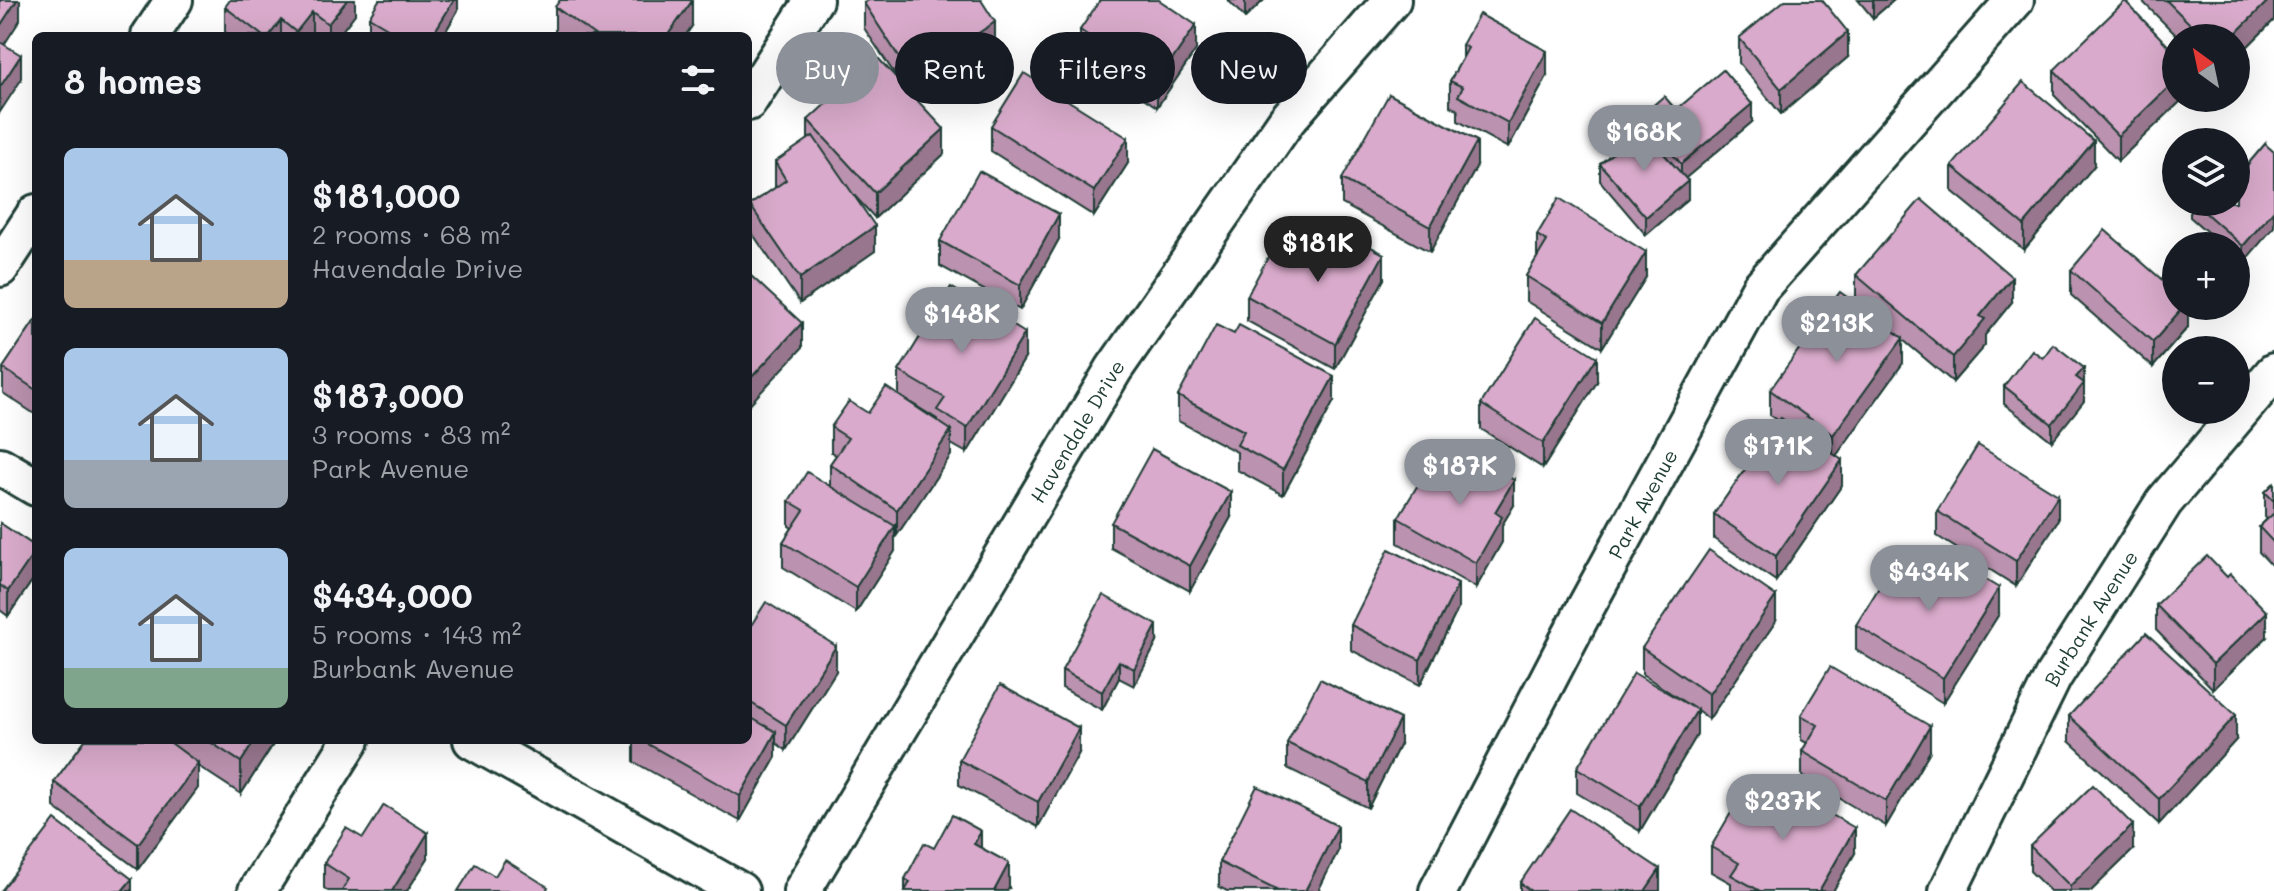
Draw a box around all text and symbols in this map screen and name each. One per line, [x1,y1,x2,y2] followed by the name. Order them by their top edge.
[2162,24,2250,112] north arrow
[2162,24,2250,424] map controls
[776,32,879,104] chip: Buy
[895,32,1014,104] chip: Rent
[1030,32,1175,104] chip: Filters
[1191,32,1307,104] chip: New
[64,58,202,103] text: 8 homes
[676,58,720,102] icon: filters
[1588,105,1700,173] pin: $168K
[1606,114,1682,148] text: $168K
[2162,128,2250,216] button: layers
[312,172,460,217] text: $181,000
[128,180,224,276] icon: home
[1262,216,1374,284] pin: $181K
[312,217,510,251] text: 2 rooms · 68 m²
[1282,225,1354,259] text: $181K
[2162,232,2250,320] button: +
[312,251,523,285] text: Havendale Drive
[906,287,1018,355] pin: $148K
[923,296,1001,330] text: $148K
[1781,296,1893,364] pin: $213K
[1800,305,1874,339] text: $213K
[2162,336,2250,424] button: −
[1024,354,1130,507] street label: Havendale Drive
[312,372,464,417] text: $187,000
[128,380,224,476] icon: home
[312,417,511,451] text: 3 rooms · 83 m²
[1722,419,1834,487] pin: $171K
[1743,428,1813,462] text: $171K
[1404,439,1516,507] pin: $187K
[1602,444,1683,563] street label: Park Avenue
[1422,448,1498,482] text: $187K
[312,451,469,485] text: Park Avenue
[1873,545,1985,613] pin: $434K
[2038,545,2143,690] street label: Burbank Avenue
[1888,554,1970,588] text: $434K
[312,572,473,617] text: $434,000
[128,580,224,676] icon: home
[312,617,522,651] text: 5 rooms · 143 m²
[312,651,515,685] text: Burbank Avenue
[1727,774,1839,842] pin: $237K
[1744,783,1822,817] text: $237K

